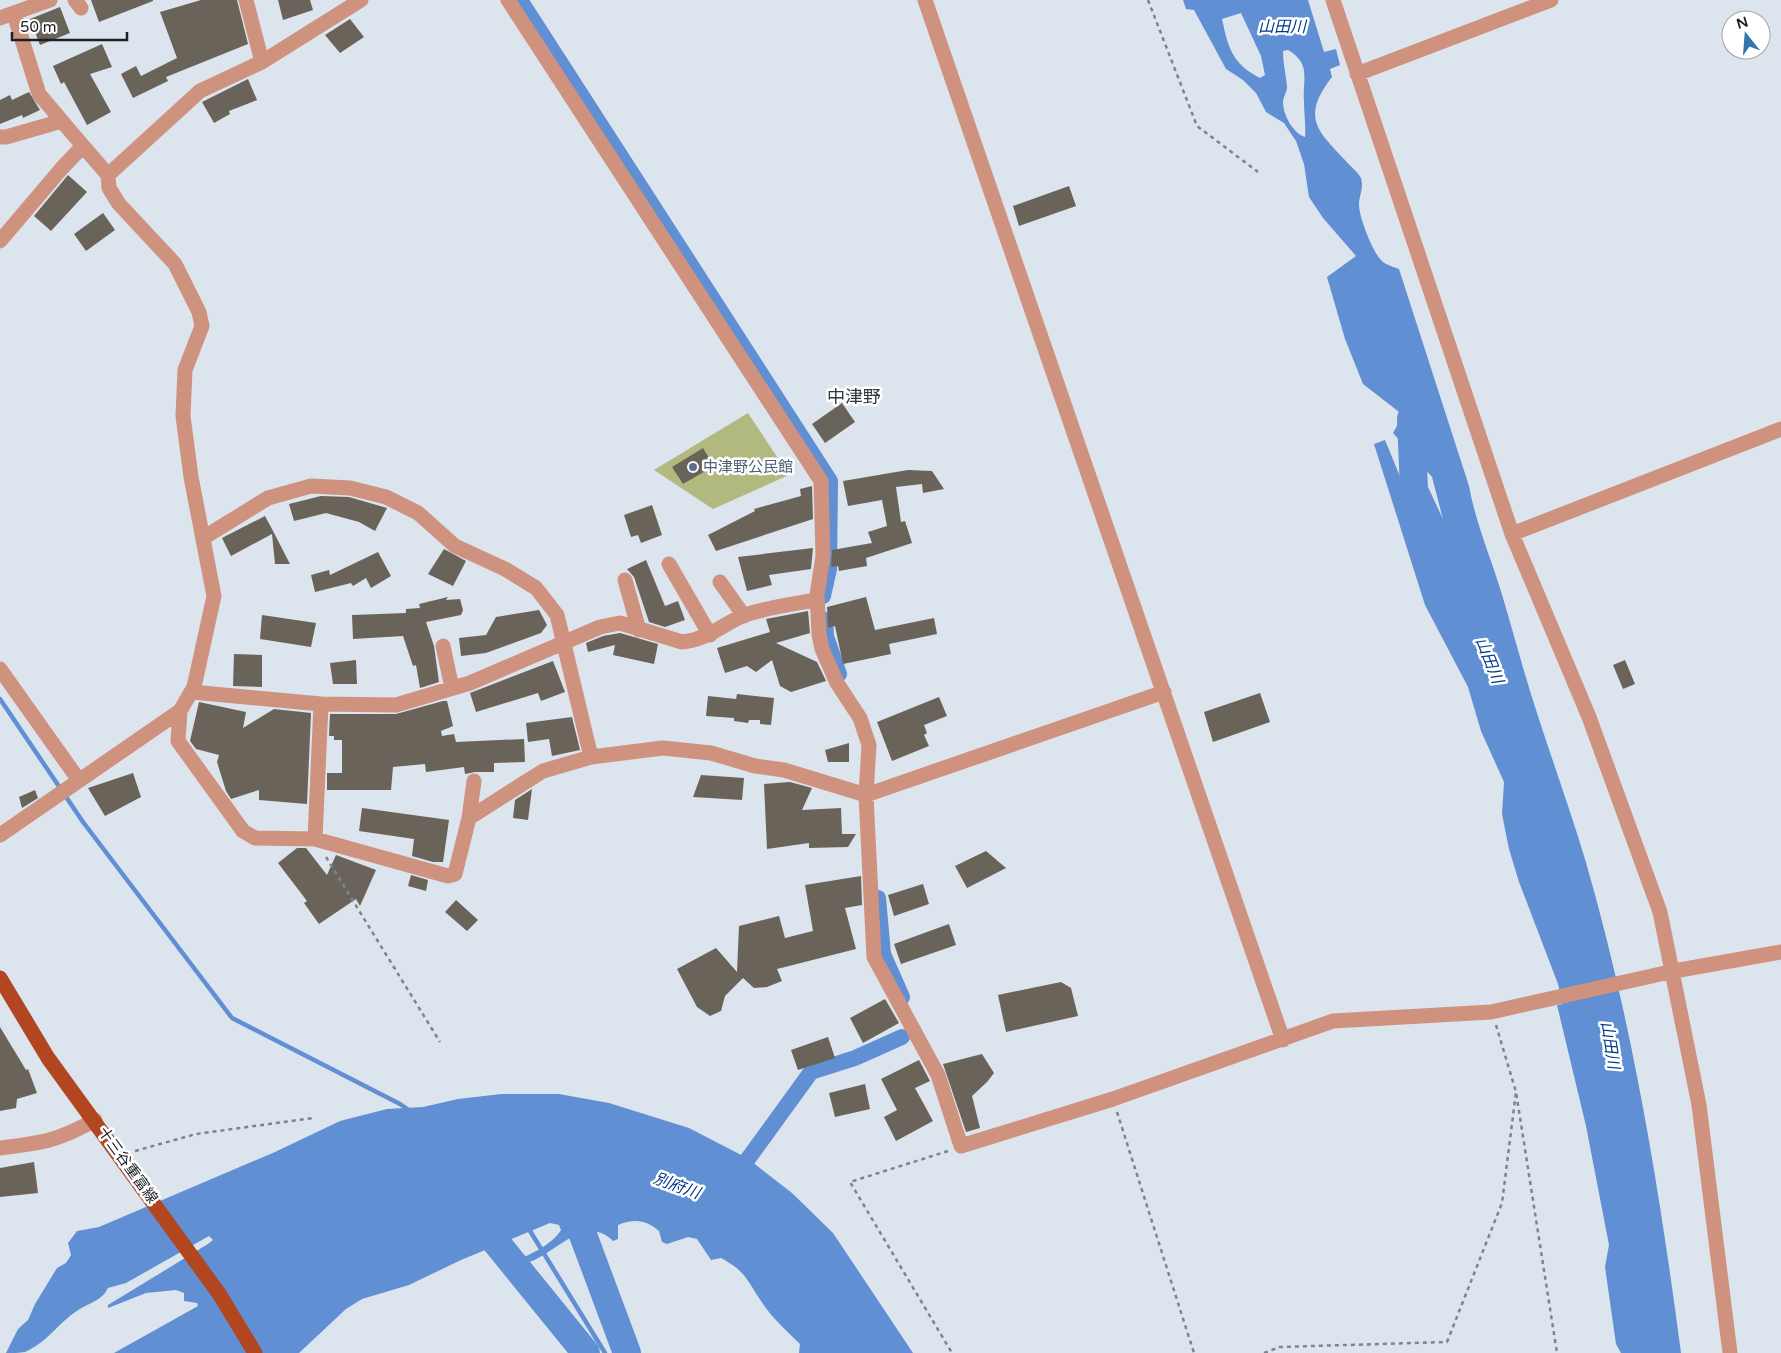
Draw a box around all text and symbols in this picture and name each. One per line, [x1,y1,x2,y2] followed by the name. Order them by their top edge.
[12,10,128,42] scale bar
[1721,10,1771,60] north arrow
[1734,13,1750,33] text: N
[1258,17,1308,37] water label: 山田川
[20,18,57,36] text: 50 m
[827,386,881,408] district label: 中津野
[703,458,793,476] place label: 中津野公民館
[687,461,699,473] marker: 中津野公民館
[1471,634,1508,688] water label: 山田川
[1596,1020,1624,1072] water label: 山田川
[94,1123,162,1207] street label: 十三谷重富線
[651,1168,705,1204] water label: 別府川

